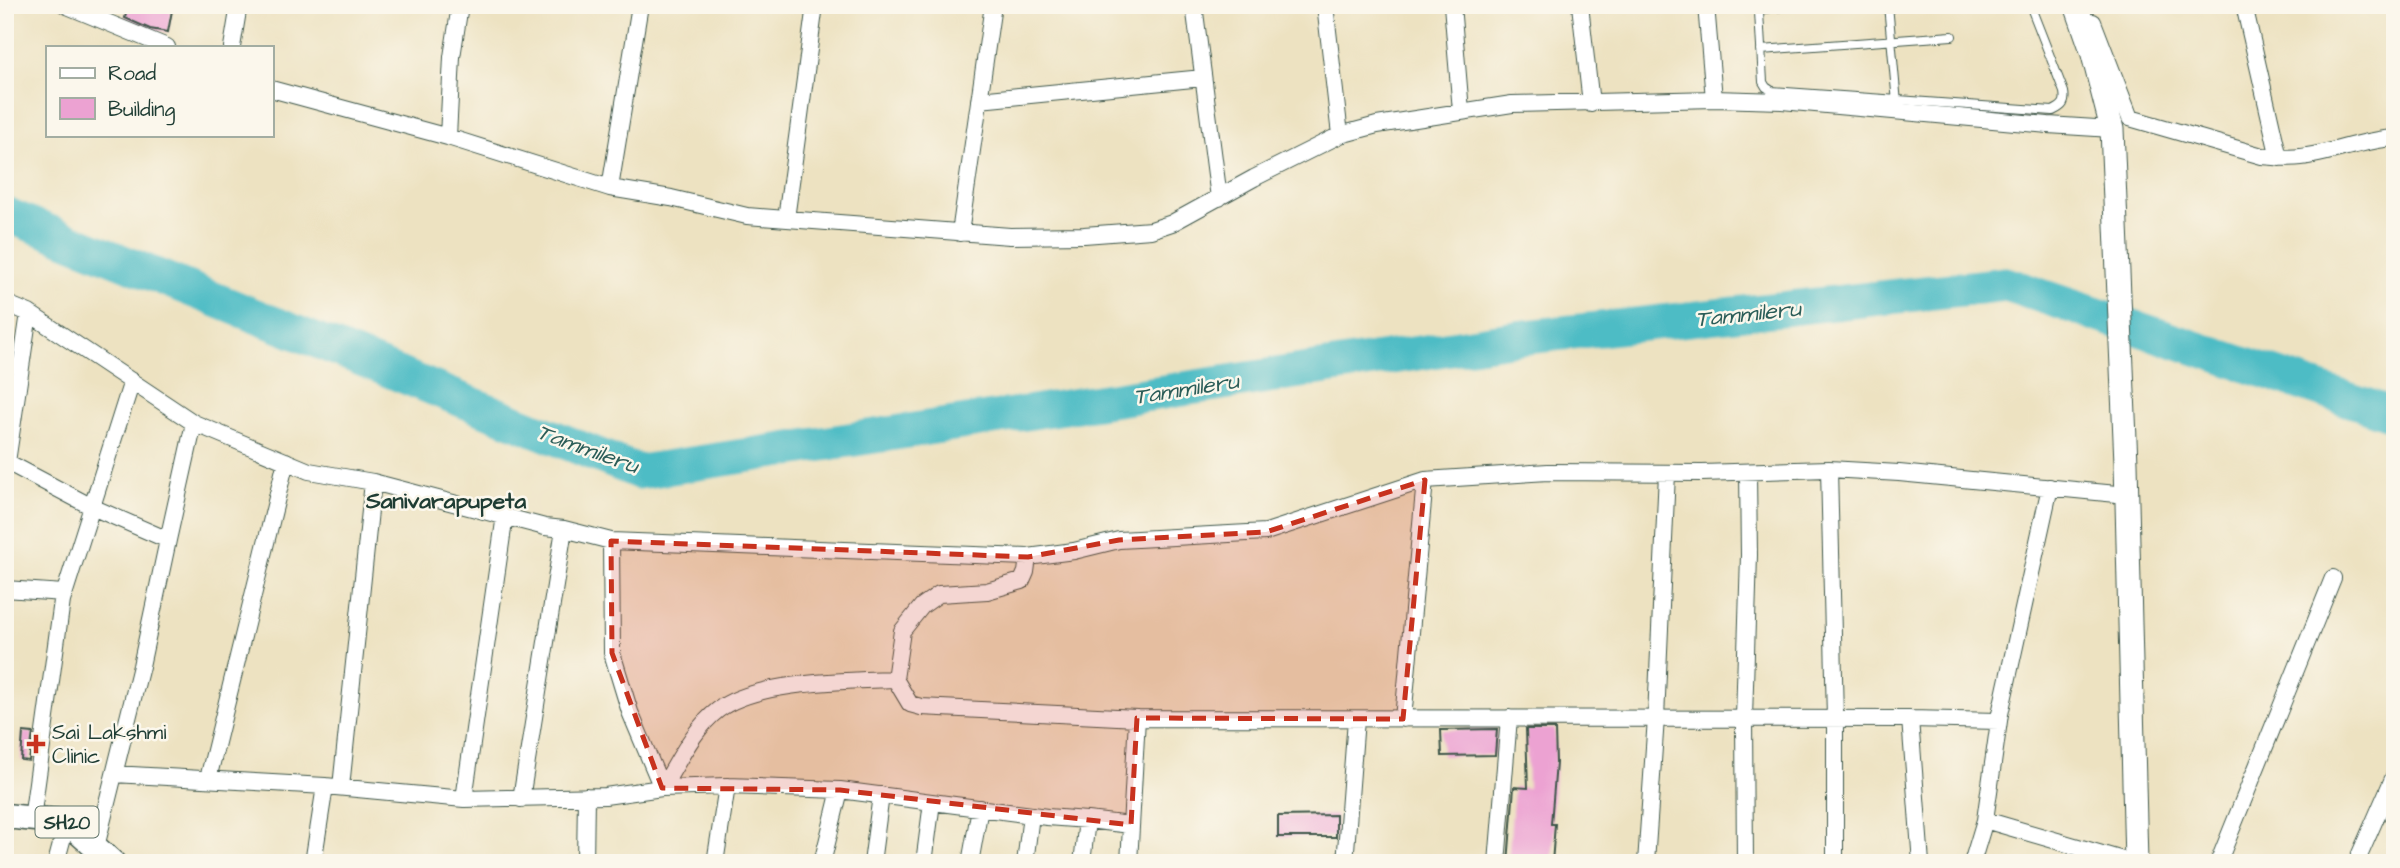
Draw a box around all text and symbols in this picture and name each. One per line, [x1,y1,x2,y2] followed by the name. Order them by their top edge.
[46,46,273,136] legend
[108,59,156,88] text: Road
[108,95,176,126] text: Building
[1694,292,1804,335] water label: Tammileru
[1131,365,1242,413] water label: Tammileru
[532,416,644,483] water label: Tammileru
[365,485,526,517] district label: Sanivarapupeta
[52,718,166,771] place label: Sai Lakshmi Clinic
[26,734,46,754] marker: Sai Lakshmi Clinic
[36,806,98,838] road number: SH20

